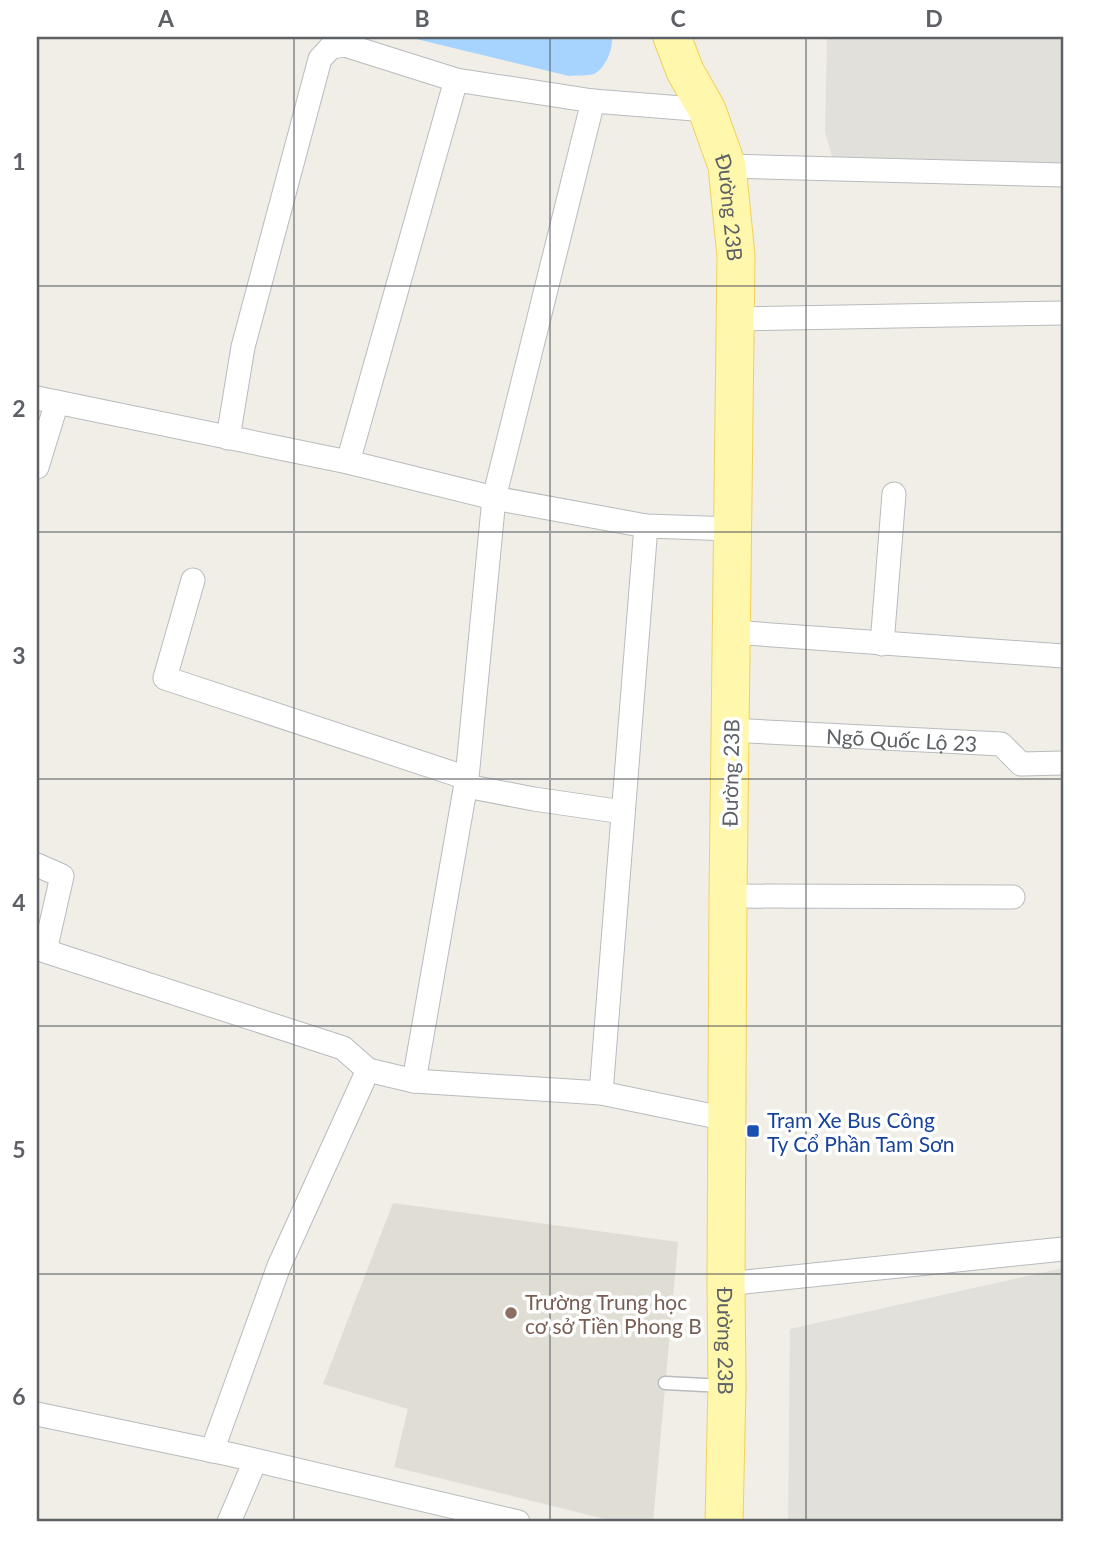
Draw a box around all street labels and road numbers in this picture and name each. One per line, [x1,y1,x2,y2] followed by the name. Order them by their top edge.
[711,150,749,262] street label: Đường 23B
[717,719,743,827] street label: Đường 23B
[826,722,978,755] street label: Ngõ Quốc Lộ 23
[714,1287,740,1395] street label: Đường 23B

